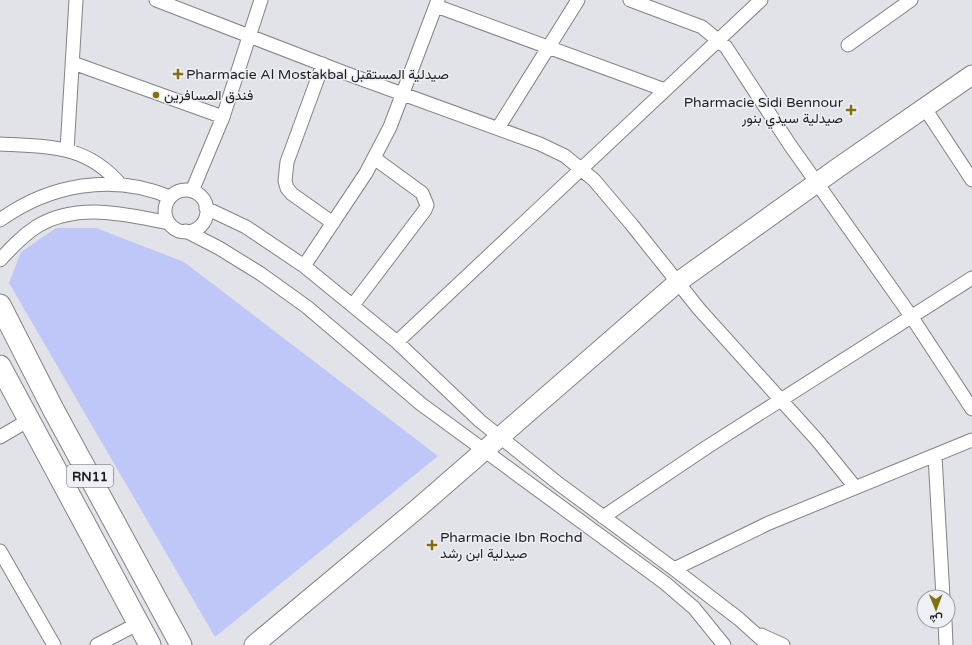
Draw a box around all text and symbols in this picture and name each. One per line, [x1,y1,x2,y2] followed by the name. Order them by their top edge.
[186,66,449,83] place label: Pharmacie Al Mostakbal صيدلية المستقبل
[173,69,183,79] marker: Pharmacie Al Mostakbal صيدلية المستقبل
[164,87,253,104] place label: فندق المسافرين
[151,90,161,100] marker: فندق المسافرين
[684,94,844,130] place label: Pharmacie Sidi Bennour صيدلية سيدي بنور
[846,105,856,115] marker: Pharmacie Sidi Bennour صيدلية سيدي بنور
[67,465,113,487] road number: RN11
[440,529,582,562] place label: Pharmacie Ibn Rochd صيدلية ابن رشد
[427,540,437,550] marker: Pharmacie Ibn Rochd صيدلية ابن رشد
[916,589,956,629] north arrow
[929,612,943,625] text: ش

